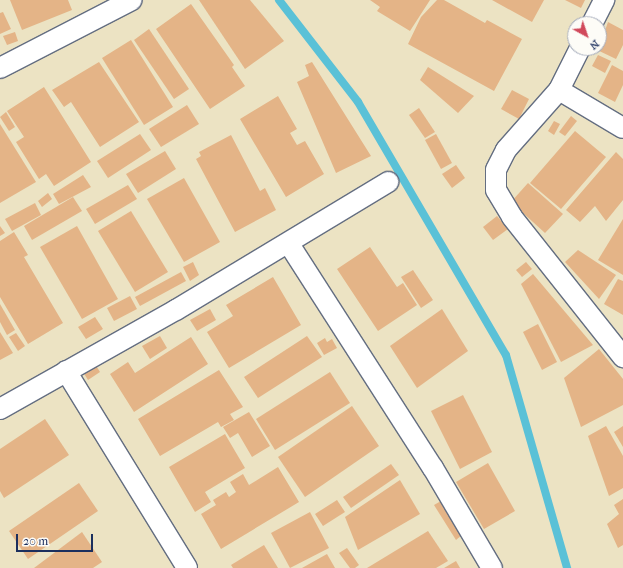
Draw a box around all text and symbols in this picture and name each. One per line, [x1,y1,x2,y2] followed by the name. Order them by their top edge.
[567,16,607,56] north arrow
[587,37,602,52] text: N
[18,526,95,552] scale bar
[23,534,48,548] text: 20 m

